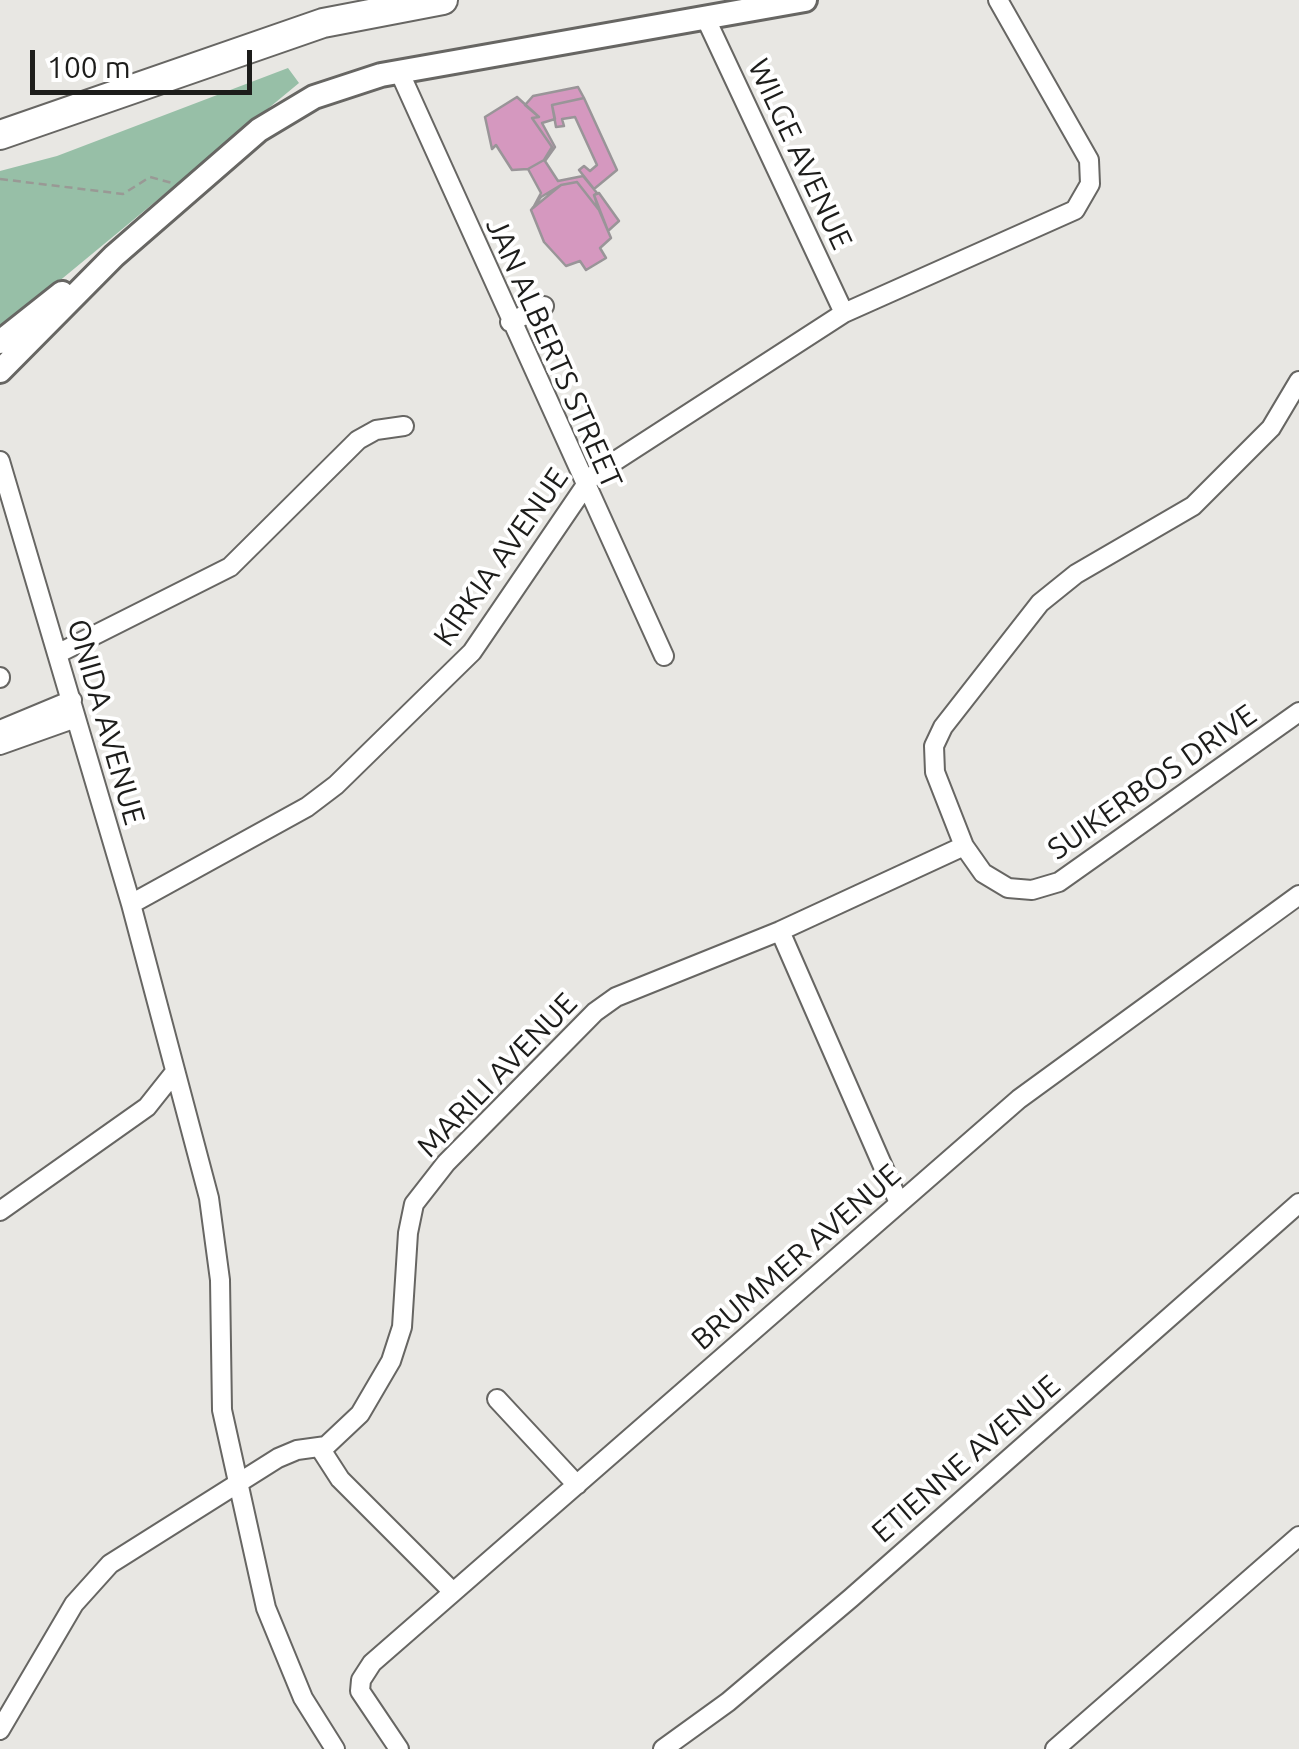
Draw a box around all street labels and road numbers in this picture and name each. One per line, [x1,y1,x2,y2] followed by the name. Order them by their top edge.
[740,53,860,255] street label: WILGE AVENUE
[478,212,630,494] street label: JAN ALBERTS STREET
[426,461,576,653] street label: KIRKIA AVENUE
[59,615,153,829] street label: ONIDA AVENUE
[1041,697,1263,867] street label: SUIKERBOS DRIVE
[410,985,584,1165] street label: MARILI AVENUE
[684,1156,908,1358] street label: BRUMMER AVENUE
[865,1368,1067,1550] street label: ETIENNE AVENUE

